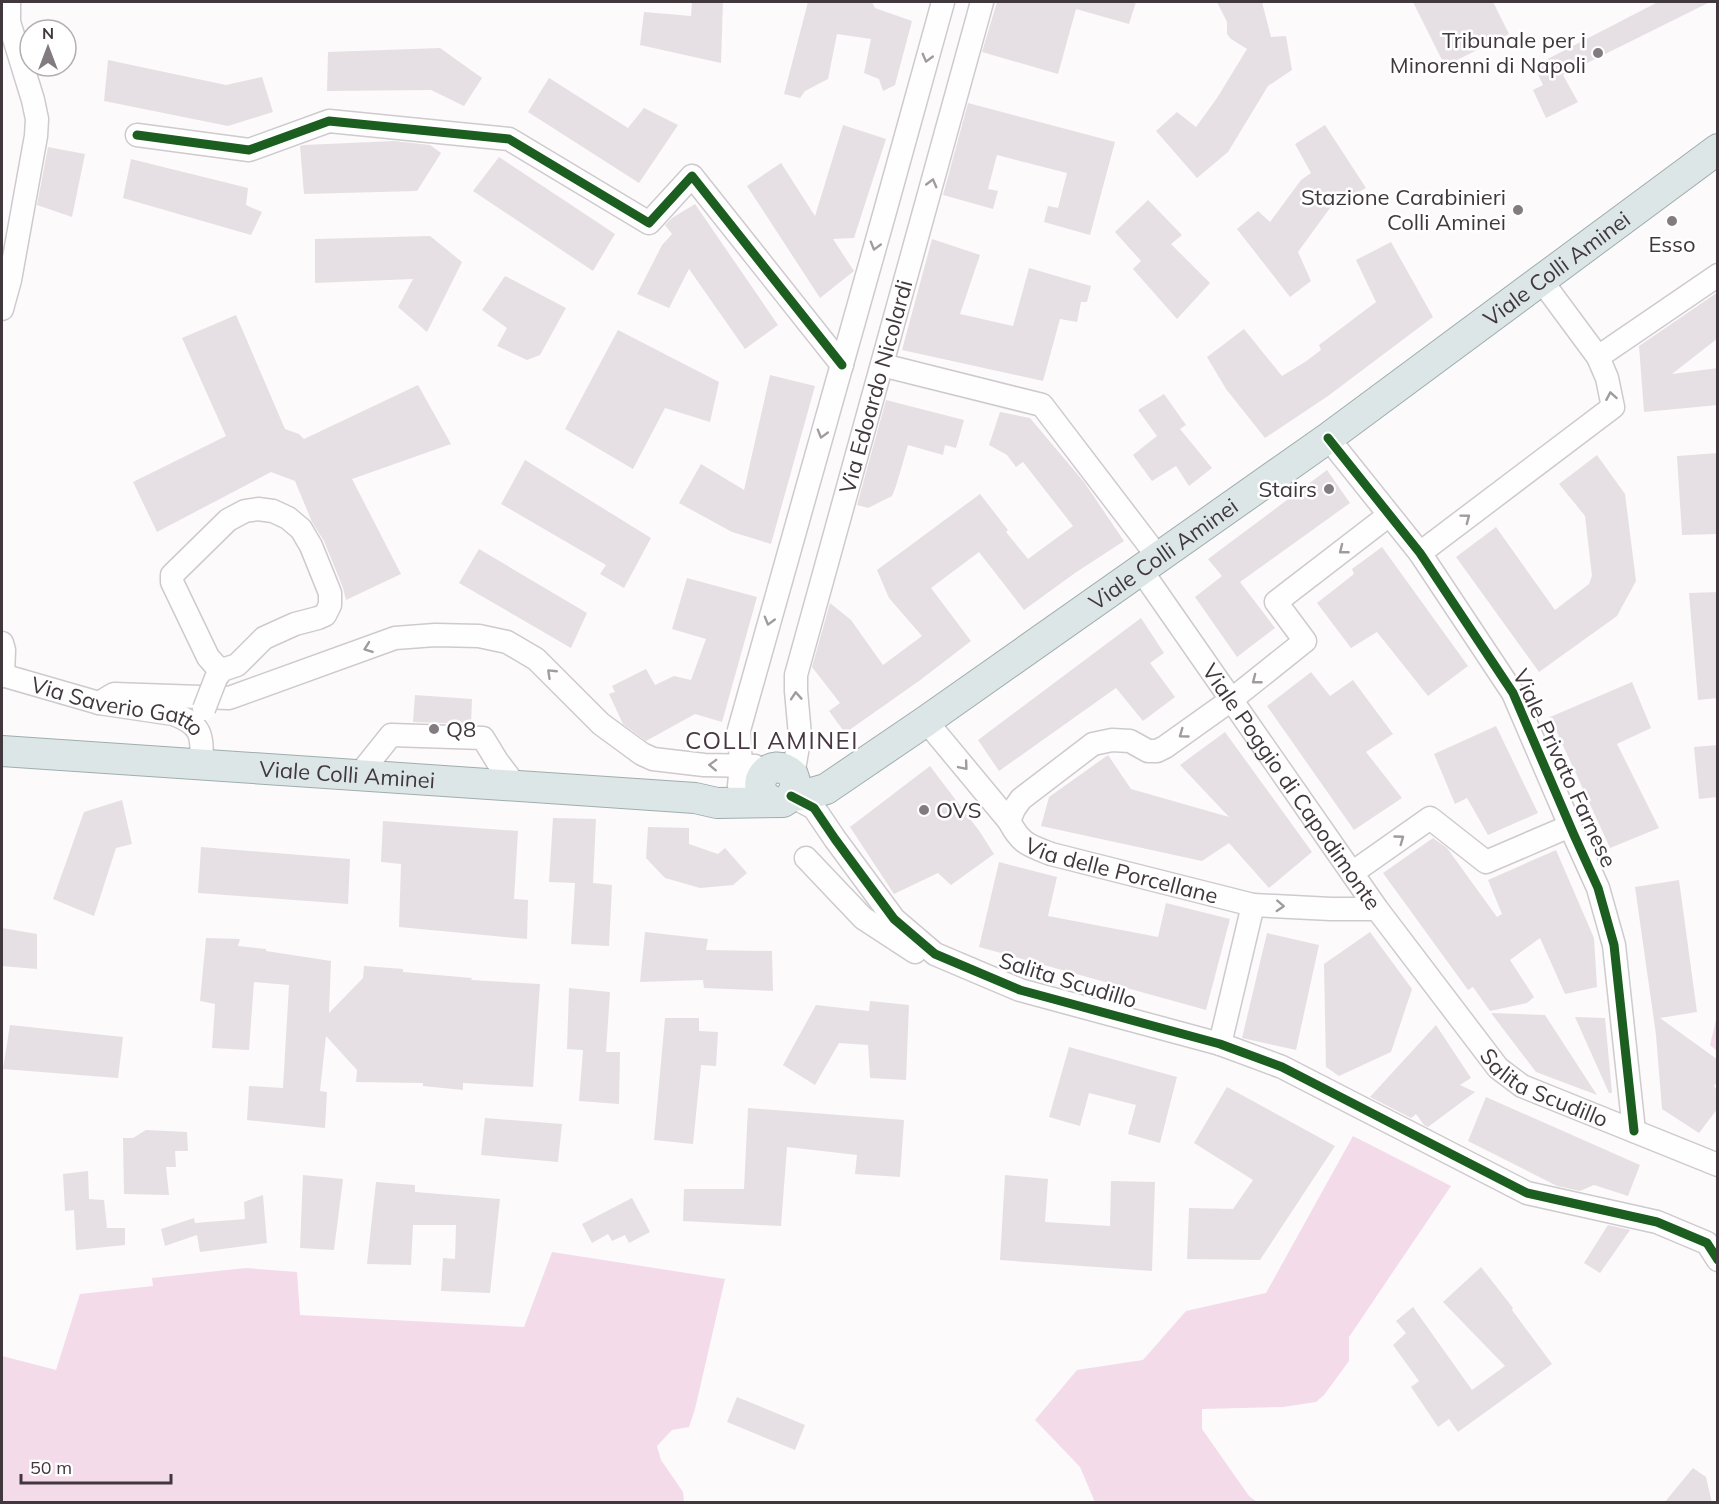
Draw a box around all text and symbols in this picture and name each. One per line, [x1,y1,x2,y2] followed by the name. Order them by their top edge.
[18,18,78,78] north arrow
[42,23,54,43] text: N
[1390,26,1586,79] place label: Tribunale per i Minorenni di Napoli
[1591,46,1605,60] marker: Tribunale per i Minorenni di Napoli
[922,52,934,63] one-way arrow
[925,178,937,189] one-way arrow
[1301,183,1506,236] place label: Stazione Carabinieri Colli Aminei
[1511,203,1525,217] marker: Stazione Carabinieri Colli Aminei
[1478,205,1636,332] street label: Viale Colli Aminei
[1665,214,1679,228] marker: Esso
[1648,230,1696,258] place label: Esso
[870,241,883,251] one-way arrow
[833,277,919,497] street label: Via Edoardo Nicolardi
[1605,391,1617,401] one-way arrow
[817,429,830,439] one-way arrow
[1258,475,1317,503] place label: Stairs
[1322,482,1336,496] marker: Stairs
[1083,492,1243,616] street label: Viale Colli Aminei
[1460,514,1471,525] one-way arrow
[1338,543,1349,554] one-way arrow
[764,616,777,626] one-way arrow
[363,641,374,654] one-way arrow
[1196,658,1387,915] street label: Viale Poggio di Capodimonte
[1507,664,1623,872] street label: Viale Privato Farnese
[547,669,558,680] one-way arrow
[28,670,211,741] street label: Via Saverio Gatto
[1252,673,1263,684] one-way arrow
[790,691,803,700] one-way arrow
[446,715,476,743] place label: Q8
[427,722,441,736] marker: Q8
[685,725,859,755] district label: COLLI AMINEI
[1179,727,1190,738] one-way arrow
[258,754,436,794] street label: Viale Colli Aminei
[708,758,717,771] one-way arrow
[956,759,967,770] one-way arrow
[936,796,981,824] place label: OVS
[917,803,931,817] marker: OVS
[1021,831,1221,910] street label: Via delle Porcellane
[1393,835,1404,846] one-way arrow
[1276,900,1285,913] one-way arrow
[996,946,1140,1014] street label: Salita Scudillo
[1474,1043,1612,1133] street label: Salita Scudillo
[21,1447,171,1485] scale bar
[30,1456,72,1479] text: 50 m

